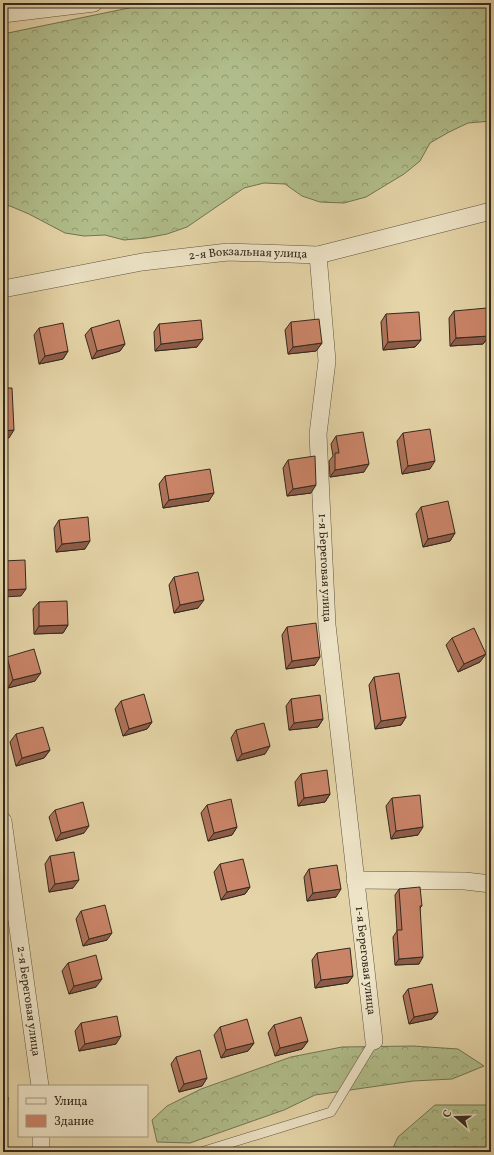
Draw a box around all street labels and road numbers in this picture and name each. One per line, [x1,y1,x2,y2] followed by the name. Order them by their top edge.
[188,244,308,265] street label: 2-я Вокзальная улица
[314,513,335,623] street label: 1-я Береговая улица
[351,906,379,1016] street label: 1-я Береговая улица
[13,945,44,1057] street label: 2-я Береговая улица

